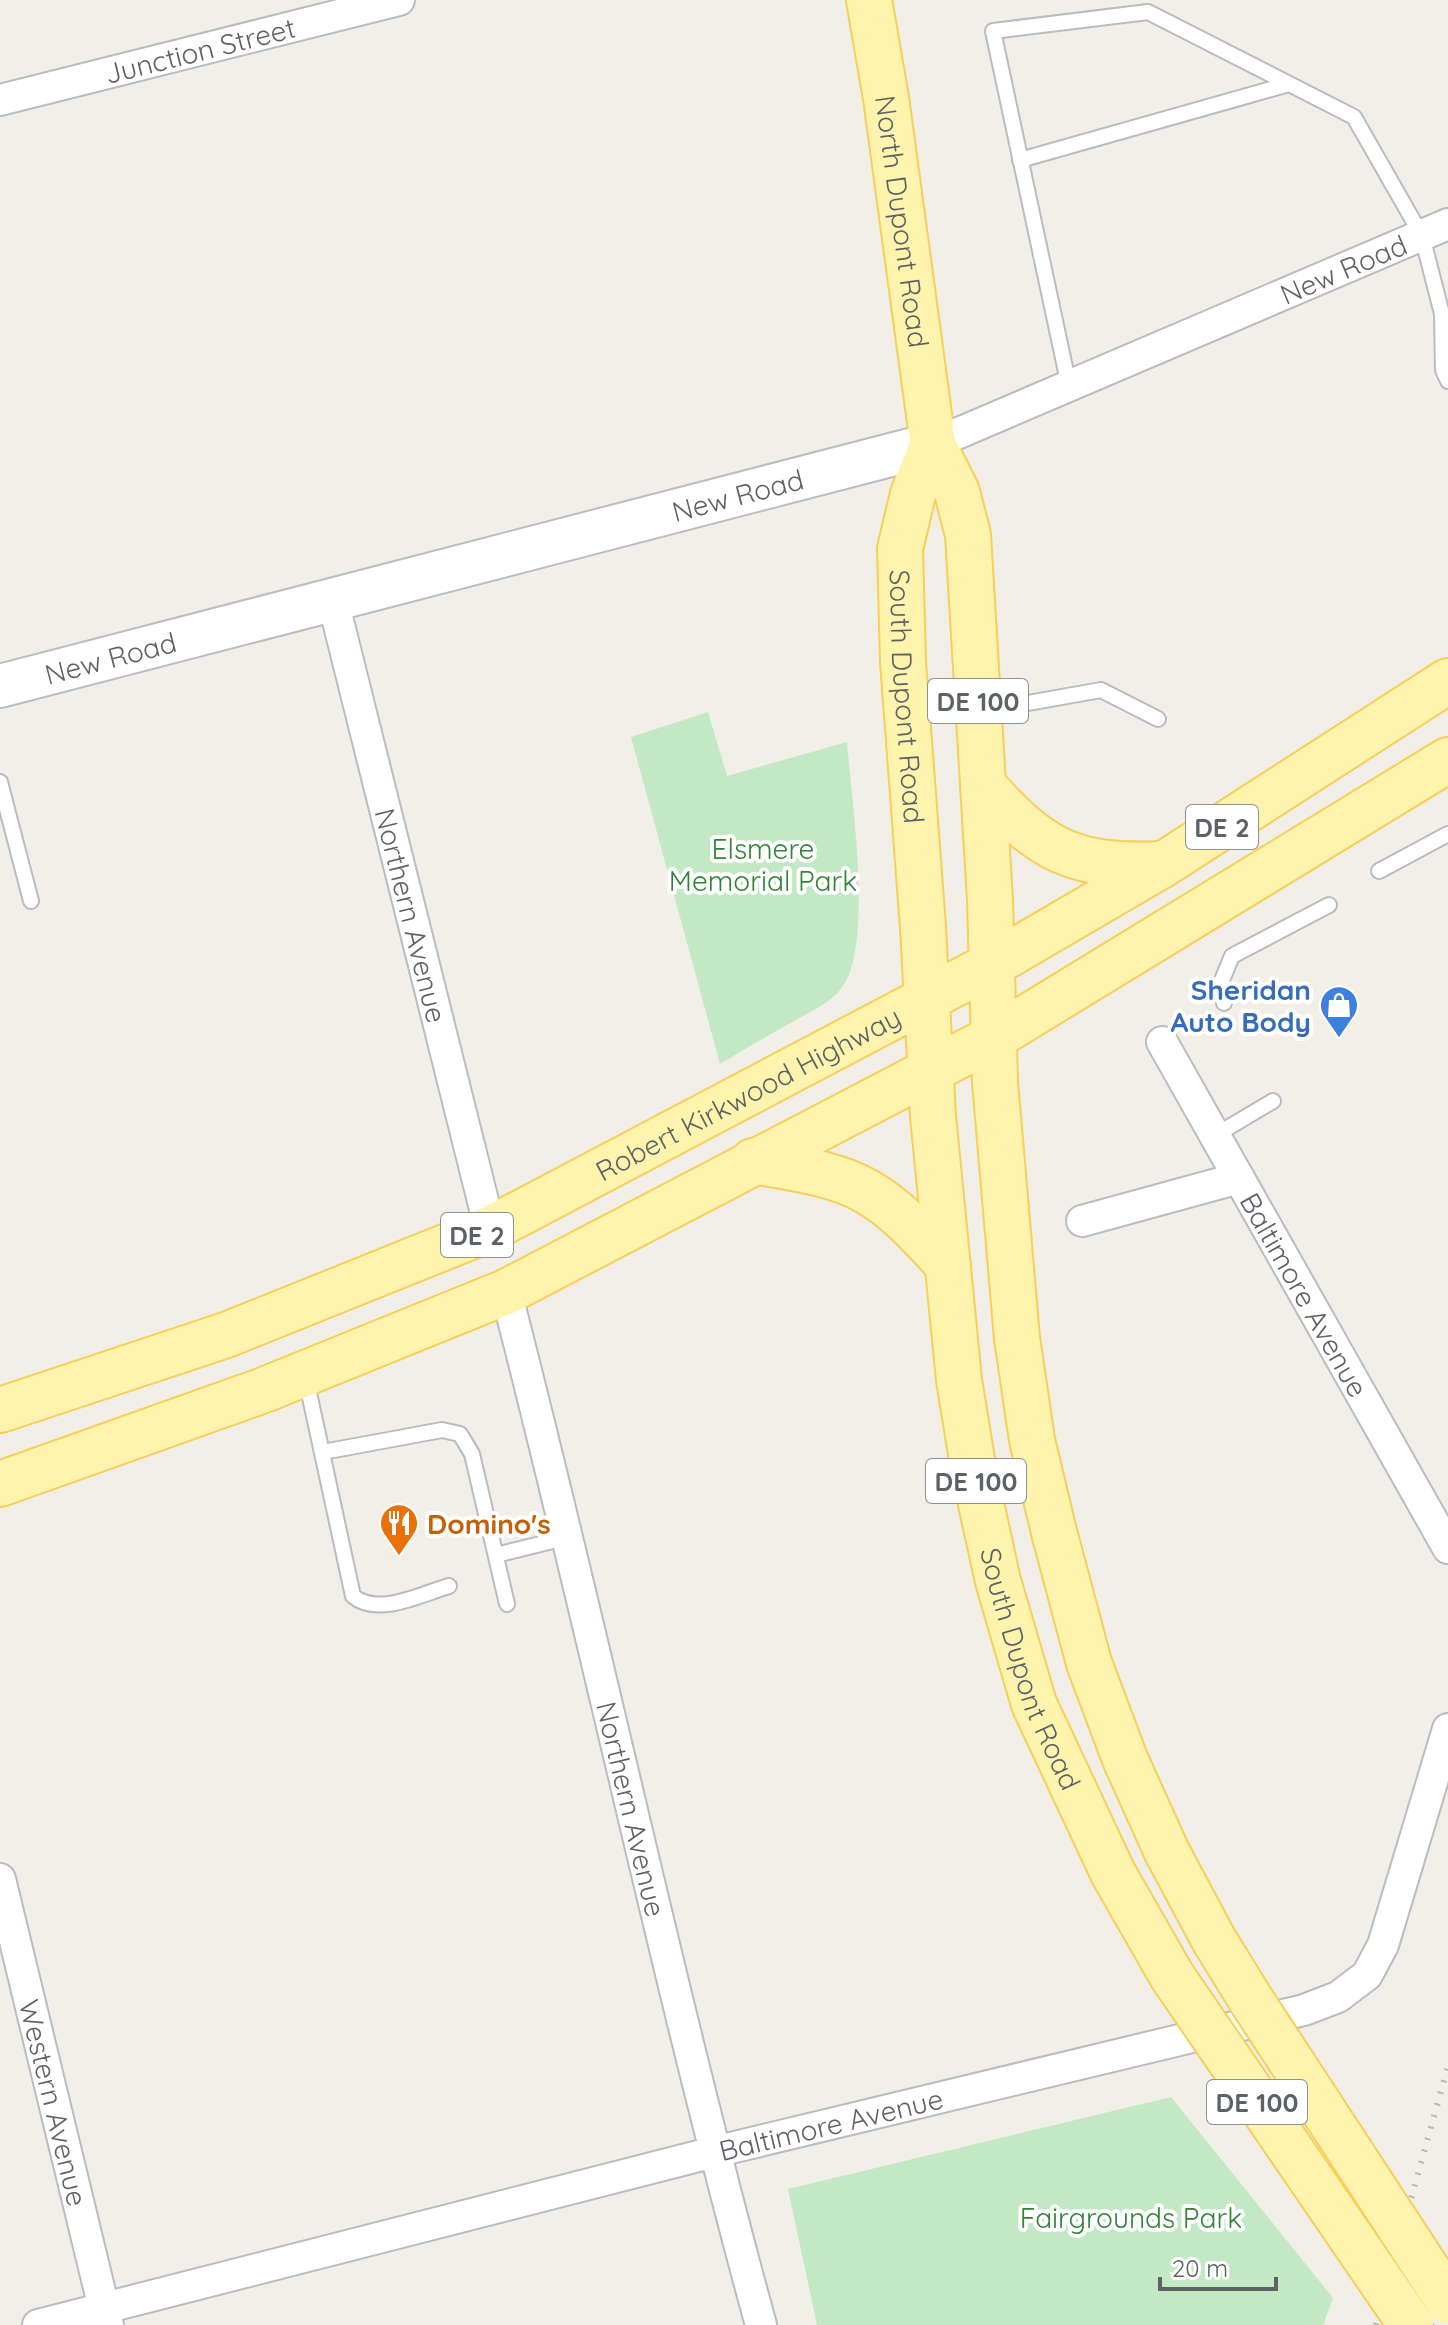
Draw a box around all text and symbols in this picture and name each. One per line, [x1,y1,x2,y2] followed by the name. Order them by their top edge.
[101,9,299,91] street label: Junction Street
[868,93,937,350] street label: North Dupont Road
[1274,226,1412,311] street label: New Road
[668,461,807,528] street label: New Road
[883,569,933,825] street label: South Dupont Road
[41,624,180,691] street label: New Road
[928,679,1028,723] road number: DE 100
[368,804,455,1026] street label: Northern Avenue
[1186,805,1258,849] road number: DE 2
[669,831,857,898] park label: Elsmere Memorial Park
[1171,972,1311,1039] place label: Sheridan Auto Body
[1318,984,1360,1039] shop icon: Sheridan Auto Body
[589,998,906,1188] street label: Robert Kirkwood Highway
[1233,1186,1376,1403] street label: Baltimore Avenue
[441,1213,513,1257] road number: DE 2
[926,1459,1026,1503] road number: DE 100
[378,1502,420,1557] restaurant icon: Domino's
[427,1506,551,1541] place label: Domino's
[974,1544,1089,1795] street label: South Dupont Road
[589,1698,674,1920] street label: Northern Avenue
[12,1996,96,2209] street label: Western Avenue
[715,2080,946,2168] street label: Baltimore Avenue
[1207,2080,1307,2124] road number: DE 100
[1020,2200,1242,2235] park label: Fairgrounds Park
[1160,2241,1276,2291] scale bar
[1172,2253,1228,2283] text: 20 m

